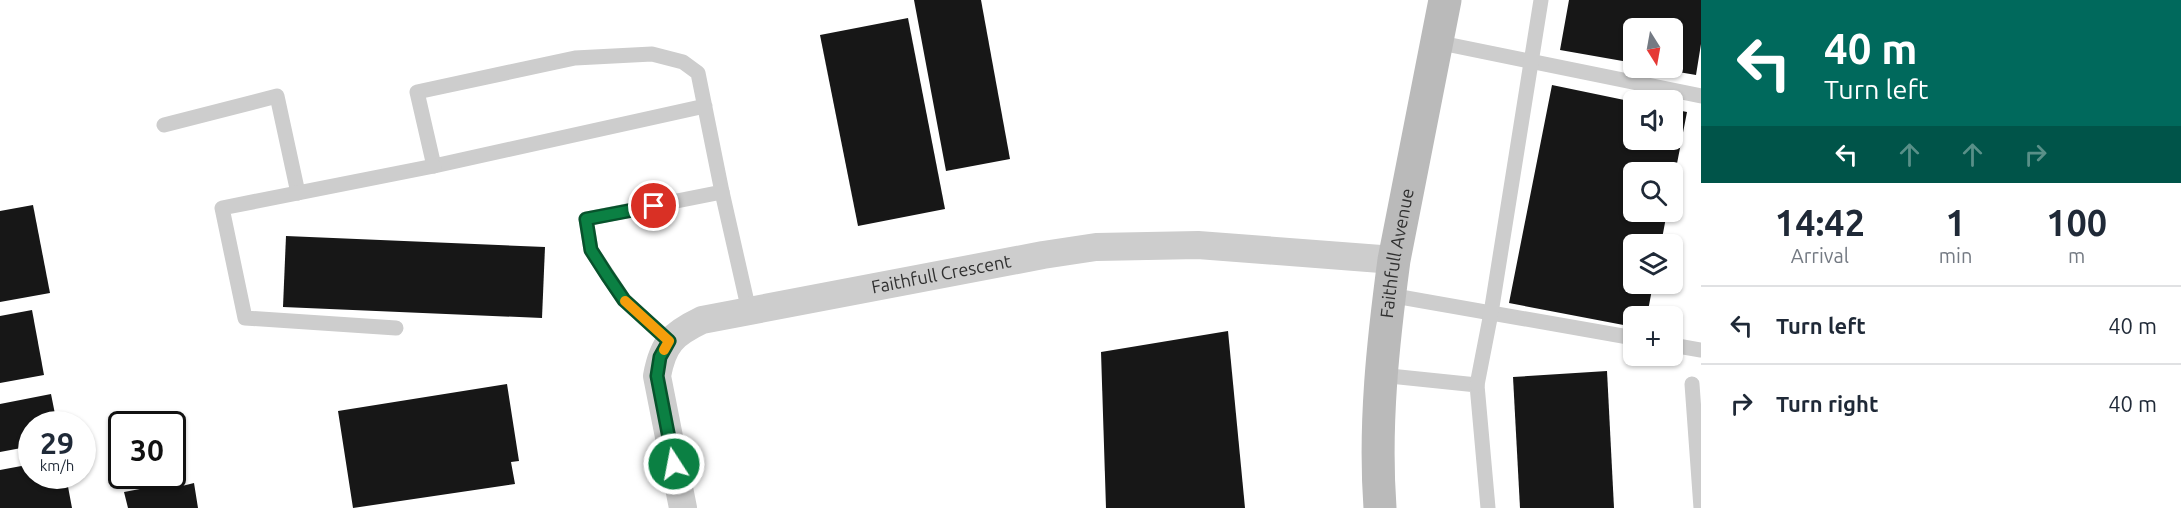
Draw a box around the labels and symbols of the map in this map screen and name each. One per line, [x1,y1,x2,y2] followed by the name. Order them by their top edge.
[1623,18,1683,78] north arrow
[628,180,679,231] pin
[1376,187,1417,319] street label: Faithfull Avenue
[870,250,1013,297] street label: Faithfull Crescent
[108,411,186,489] speed limit sign: 30
[642,432,706,496] position arrow

